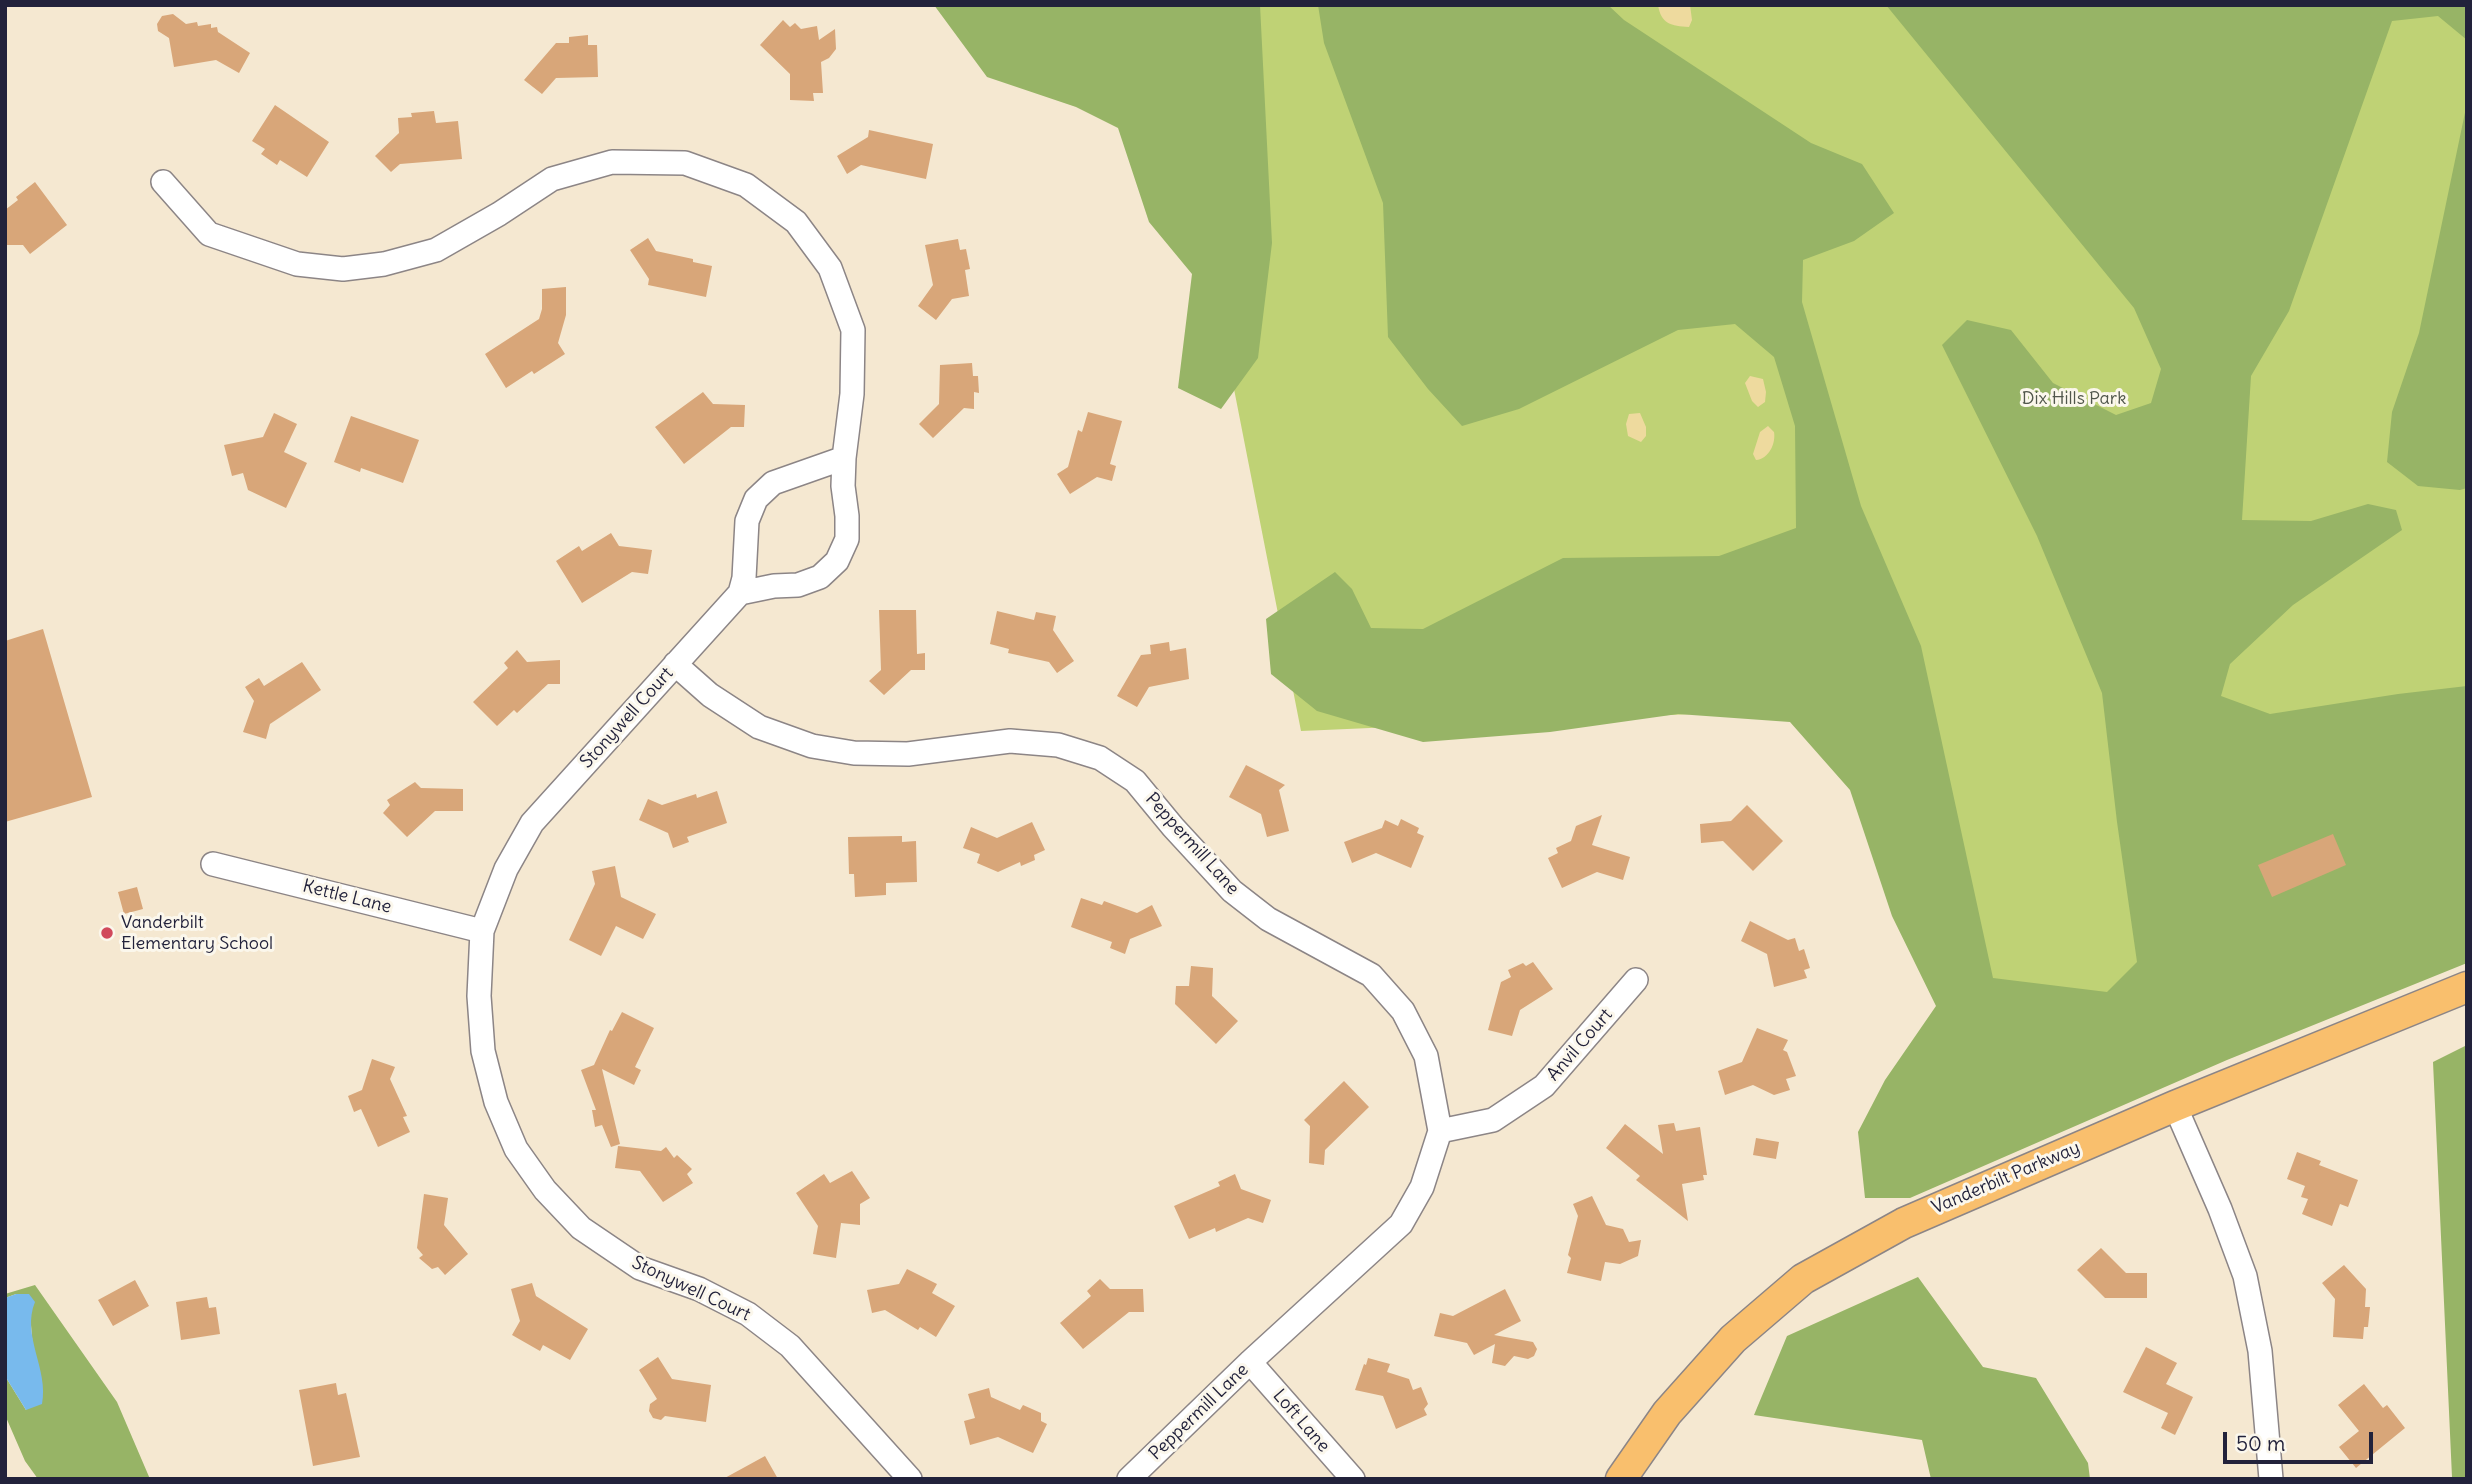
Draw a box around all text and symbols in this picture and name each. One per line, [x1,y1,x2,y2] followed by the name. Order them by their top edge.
[2022,388,2126,410] park label: Dix Hills Park
[576,663,678,773] street label: Stonywell Court
[1141,789,1243,899] street label: Peppermill Lane
[300,876,394,918] street label: Kettle Lane
[121,912,273,954] place label: Vanderbilt Elementary School
[99,925,115,941] marker: Vanderbilt Elementary School
[1543,1004,1617,1086] street label: Anvil Court
[1929,1137,2083,1219] street label: Vanderbilt Parkway
[628,1252,754,1326] street label: Stonywell Court
[1145,1359,1253,1465] street label: Peppermill Lane
[1268,1385,1334,1457] street label: Loft Lane
[2227,1418,2378,1462] scale bar
[2236,1430,2285,1457] text: 50 m

